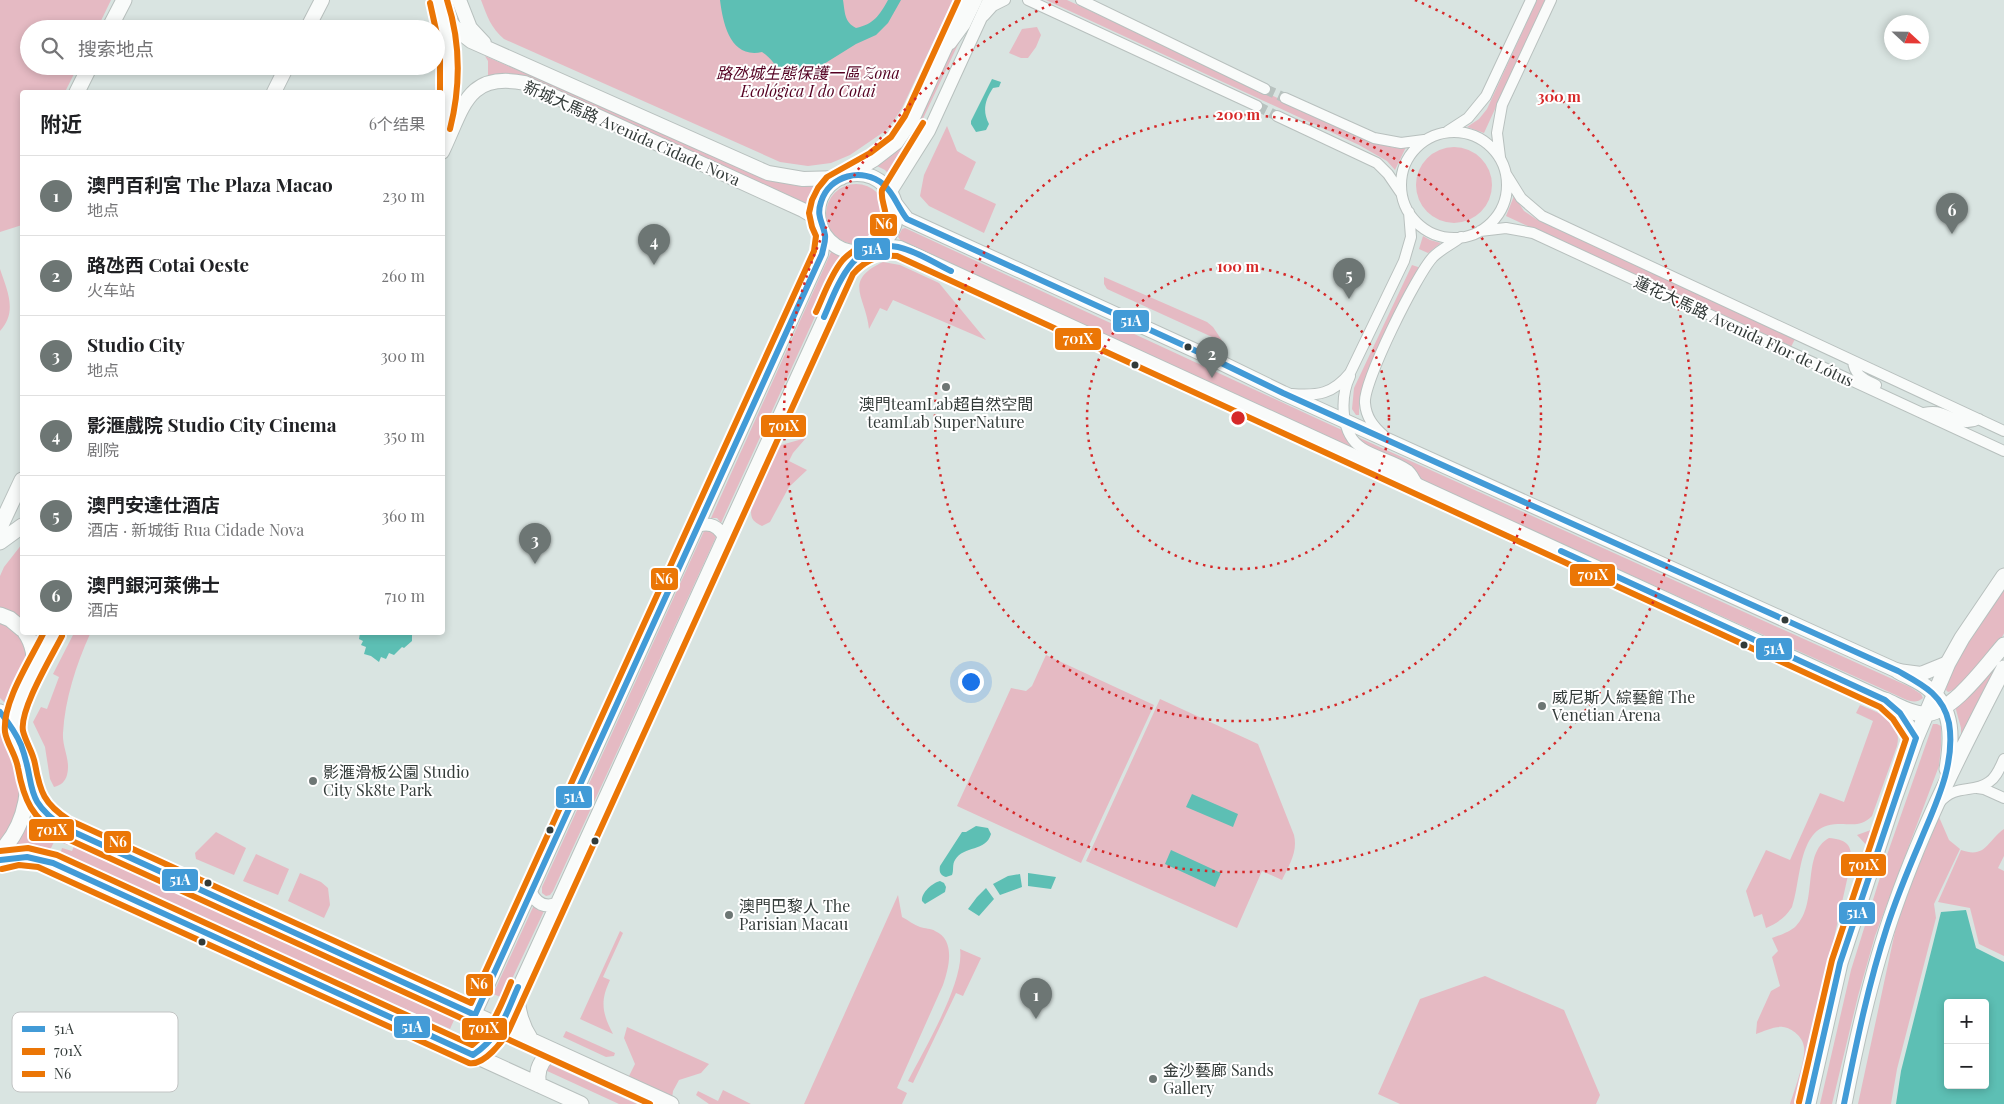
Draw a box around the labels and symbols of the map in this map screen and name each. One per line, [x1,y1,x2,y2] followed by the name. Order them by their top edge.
[1884,15,1929,60] north arrow
[716,62,900,101] park label: 路氹城生態保護一區 Zona Ecológica I do Cotai
[521,75,744,190] street label: 新城大馬路 Avenida Cidade Nova
[1537,86,1581,106] text: 300 m
[1216,104,1261,124] text: 200 m
[1936,193,1968,234] pin: 6
[869,213,898,237] line badge: N6
[875,214,893,233] text: N6
[638,224,670,265] pin: 4
[853,237,891,261] line badge: 51A
[861,239,883,258] text: 51A
[1217,256,1260,276] text: 100 m
[1333,258,1365,299] pin: 5
[1631,270,1857,391] street label: 蓮花大馬路 Avenida Flor de Lótus
[1112,309,1150,333] line badge: 51A
[1120,311,1142,330] text: 51A
[1054,327,1102,351] line badge: 701X
[1063,329,1094,348] text: 701X
[1196,337,1228,378] pin: 2
[1183,342,1193,352] unlabelled marker
[1130,360,1140,370] unlabelled marker
[940,381,952,393] marker: 澳門teamLab超自然空間 teamLab SuperNature
[859,393,1033,432] place label: 澳門teamLab超自然空間 teamLab SuperNature
[1229,409,1247,427] centre of rings
[760,414,807,438] line badge: 701X
[769,416,800,435] text: 701X
[519,523,551,564] pin: 3
[1569,563,1616,587] line badge: 701X
[1578,565,1609,584] text: 701X
[650,567,679,591] line badge: N6
[655,569,673,588] text: N6
[1780,615,1790,625] unlabelled marker
[1755,637,1793,661] line badge: 51A
[1763,639,1785,658] text: 51A
[1739,640,1749,650] unlabelled marker
[958,669,984,695] your location
[1551,686,1695,725] place label: 威尼斯人綜藝館 The Venetian Arena
[1536,700,1548,712] marker: 威尼斯人綜藝館 The Venetian Arena
[323,761,470,800] place label: 影滙滑板公園 Studio City Sk8te Park
[307,775,319,787] marker: 影滙滑板公園 Studio City Sk8te Park
[555,785,593,809] line badge: 51A
[563,787,585,806] text: 51A
[28,818,75,842] line badge: 701X
[37,820,68,839] text: 701X
[545,825,555,835] unlabelled marker
[103,830,132,854] line badge: N6
[109,832,127,851] text: N6
[590,836,600,846] unlabelled marker
[1840,853,1887,877] line badge: 701X
[1849,855,1880,874] text: 701X
[161,868,199,892] line badge: 51A
[169,870,191,889] text: 51A
[203,878,213,888] unlabelled marker
[739,895,850,934] place label: 澳門巴黎人 The Parisian Macau
[1838,901,1876,925] line badge: 51A
[1846,903,1868,922] text: 51A
[723,909,735,921] marker: 澳門巴黎人 The Parisian Macau
[197,937,207,947] unlabelled marker
[465,973,494,997] line badge: N6
[470,974,488,993] text: N6
[1020,978,1052,1019] pin: 1
[12,1012,178,1092] legend
[393,1015,431,1039] line badge: 51A
[401,1017,423,1036] text: 51A
[461,1017,508,1041] line badge: 701X
[469,1018,500,1037] text: 701X
[54,1019,74,1038] text: 51A
[54,1041,82,1060] text: 701X
[1163,1059,1274,1098] place label: 金沙藝廊 Sands Gallery
[54,1064,71,1083] text: N6
[1147,1073,1159,1085] marker: 金沙藝廊 Sands Gallery

